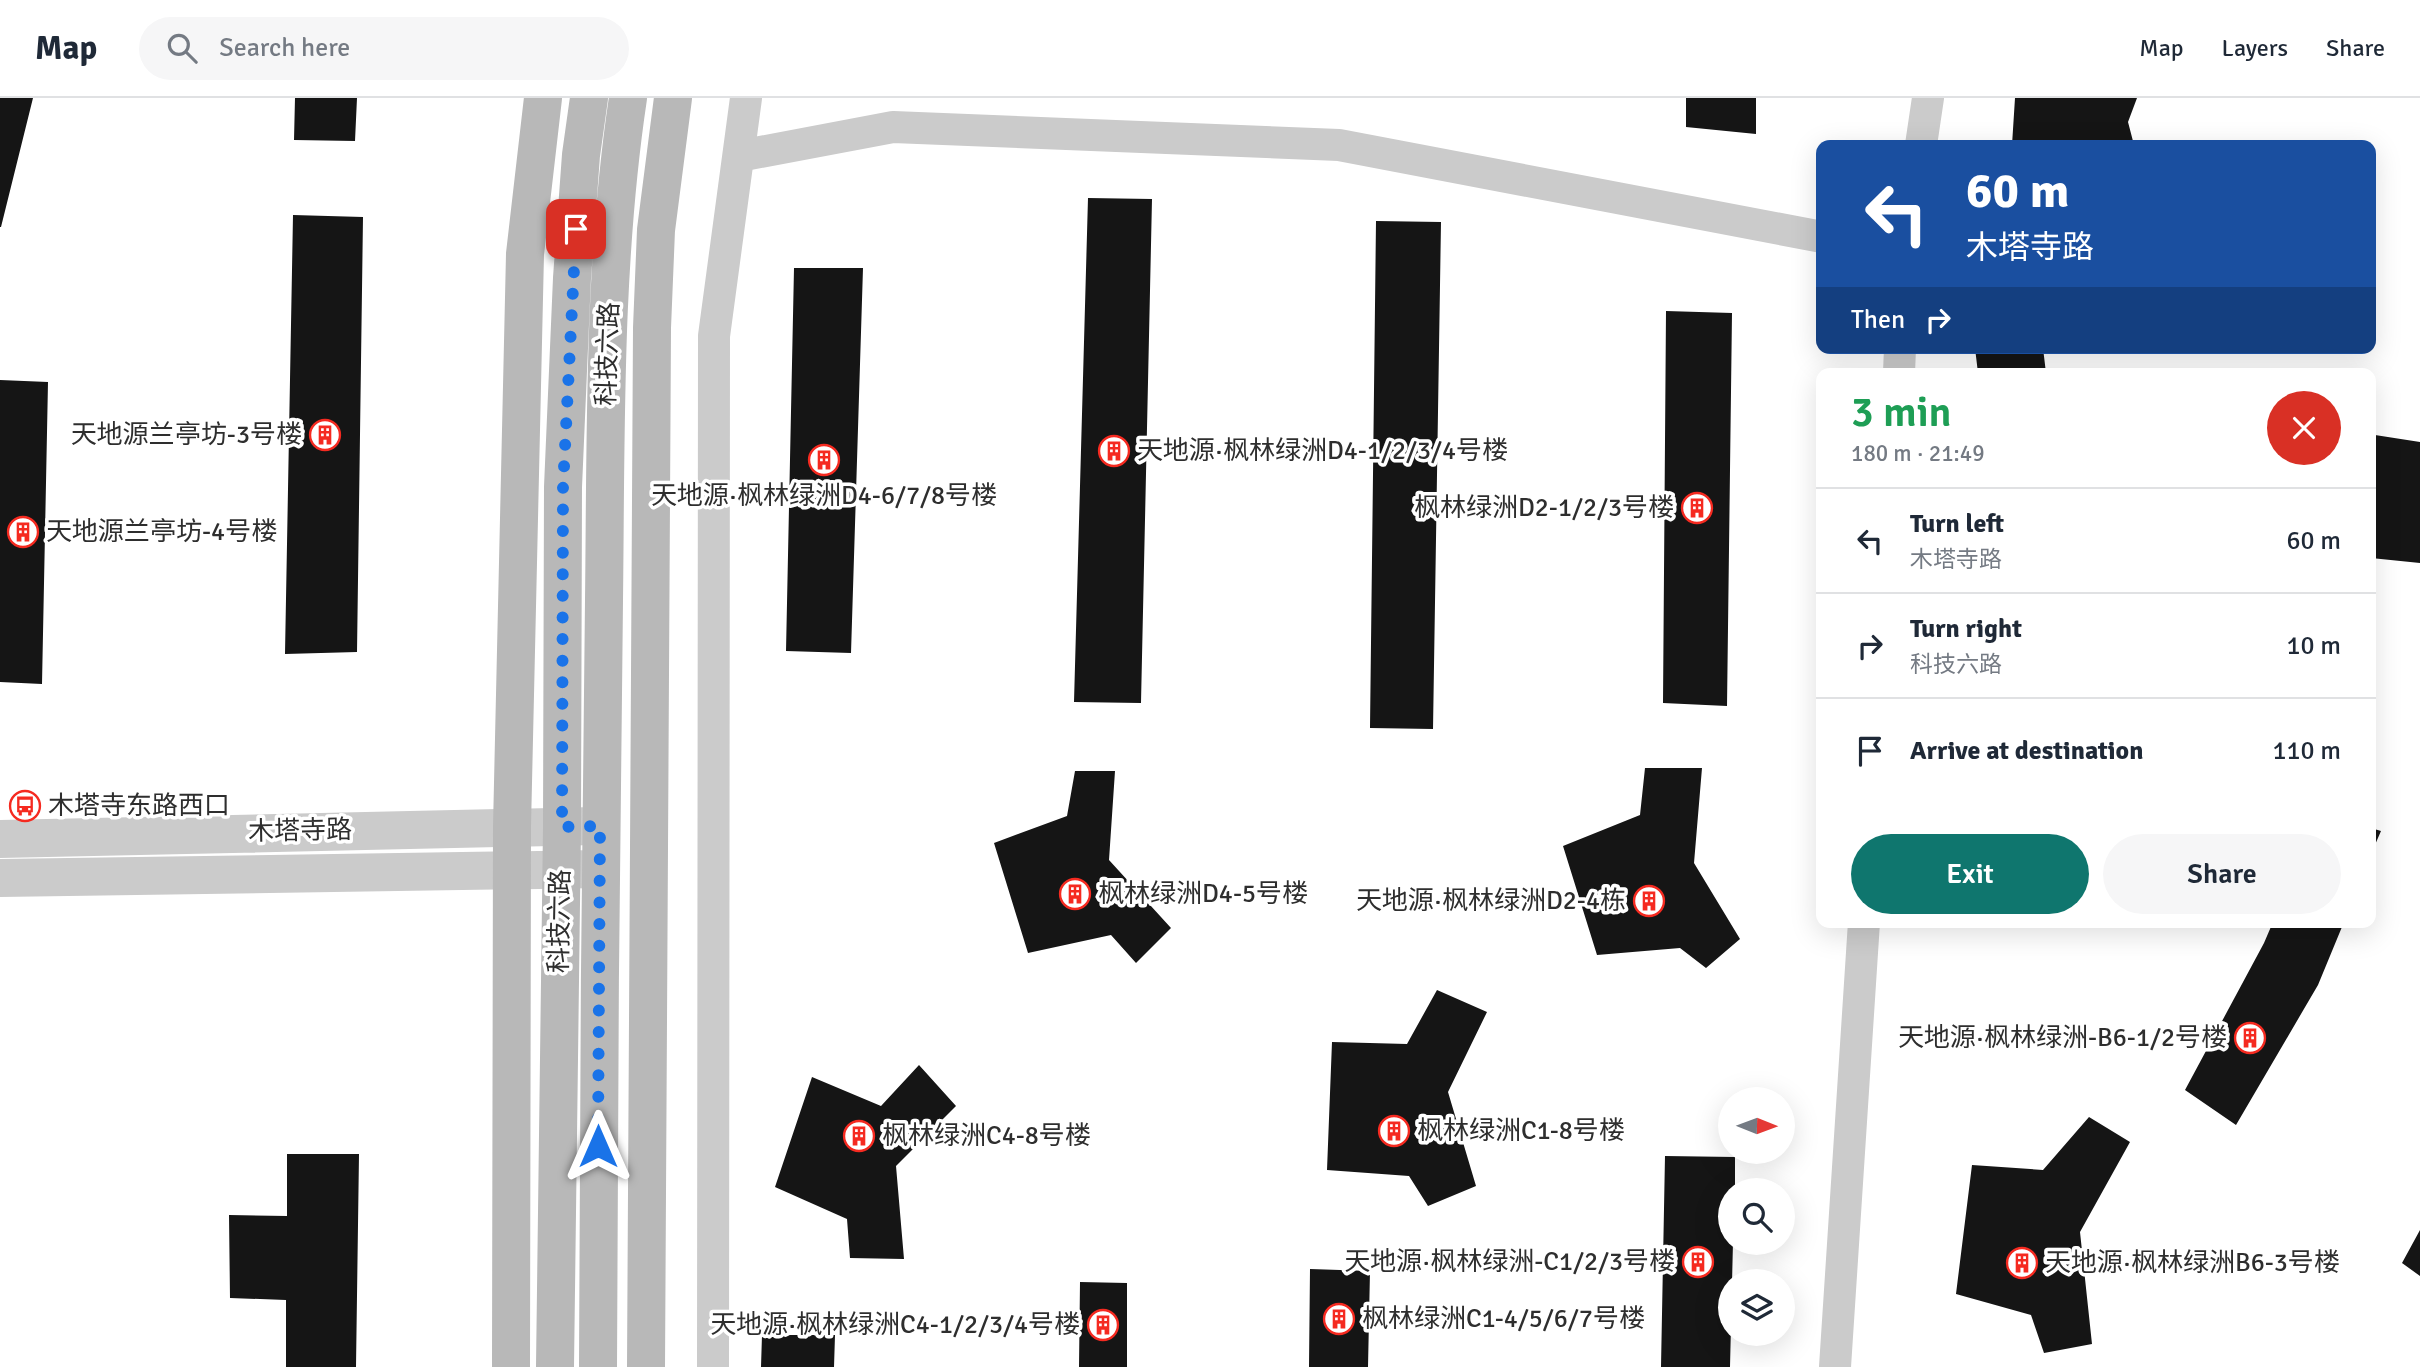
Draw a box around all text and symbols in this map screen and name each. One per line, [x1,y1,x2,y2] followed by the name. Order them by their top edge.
[139,17,629,80] search box
[35,28,97,69] text: Map
[163,29,201,67] icon: search
[219,32,350,64] text: Search here
[2139,33,2184,63] text: Map
[2222,33,2288,63] text: Layers
[2326,33,2385,63] text: Share
[1966,161,2069,221] text: 60 m
[1851,168,1942,259] icon: left
[546,199,606,259] pin
[557,210,595,248] icon: arrive
[1966,228,2094,267] text: 木塔寺路
[590,301,626,407] street label: 科技六路
[1919,301,1957,339] icon: right
[1851,304,1905,336] text: Then
[1851,387,1952,438] text: 3 min
[2267,391,2341,465] button: close
[308,418,342,452] building icon: 天地源兰亭坊-3号楼
[71,419,302,451] place label: 天地源兰亭坊-3号楼
[1097,434,1131,468] building icon: 天地源·枫林绿洲D4-1/2/3/4号楼
[1137,435,1508,467] place label: 天地源·枫林绿洲D4-1/2/3/4号楼
[1851,439,1985,468] text: 180 m · 21:49
[807,443,841,477] building icon: 天地源·枫林绿洲D4-6/7/8号楼
[651,480,997,512] place label: 天地源·枫林绿洲D4-6/7/8号楼
[1680,491,1714,525] building icon: 枫林绿洲D2-1/2/3号楼
[1414,492,1674,524] place label: 枫林绿洲D2-1/2/3号楼
[1910,508,2004,540] text: Turn left
[6,515,40,549] building icon: 天地源兰亭坊-4号楼
[46,516,277,548] place label: 天地源兰亭坊-4号楼
[1851,522,1889,560] icon: left
[2286,525,2341,557] text: 60 m
[1910,545,2002,574] text: 木塔寺路
[1910,613,2022,645] text: Turn right
[1851,627,1889,665] icon: right
[2286,630,2341,662] text: 10 m
[1910,650,2002,679] text: 科技六路
[1851,732,1889,770] icon: arrive
[1910,735,2143,767] text: Arrive at destination
[2272,735,2341,767] text: 110 m
[8,789,42,823] bus stop icon: 木塔寺东路西口
[48,790,230,822] place label: 木塔寺东路西口
[248,814,352,848] street label: 木塔寺路
[1851,834,2089,914] button: Exit
[2103,834,2341,914] button: Share
[543,869,577,973] street label: 科技六路
[1058,877,1092,911] building icon: 枫林绿洲D4-5号楼
[1098,878,1308,910] place label: 枫林绿洲D4-5号楼
[1632,884,1666,918] building icon: 天地源·枫林绿洲D2-4栋
[1356,885,1626,917] place label: 天地源·枫林绿洲D2-4栋
[2233,1021,2267,1055] building icon: 天地源·枫林绿洲-B6-1/2号楼
[1898,1022,2227,1054] place label: 天地源·枫林绿洲-B6-1/2号楼
[1718,1087,1796,1164] north arrow
[1718,1087,1795,1346] map controls
[561,1109,635,1183] position arrow
[1377,1114,1411,1148] building icon: 枫林绿洲C1-8号楼
[1417,1115,1625,1147] place label: 枫林绿洲C1-8号楼
[842,1119,876,1153] building icon: 枫林绿洲C4-8号楼
[882,1120,1091,1152] place label: 枫林绿洲C4-8号楼
[1718,1178,1795,1255] button: search
[1681,1245,1715,1279] building icon: 天地源·枫林绿洲-C1/2/3号楼
[1344,1246,1675,1278] place label: 天地源·枫林绿洲-C1/2/3号楼
[2005,1246,2039,1280] building icon: 天地源·枫林绿洲B6-3号楼
[2045,1247,2340,1279] place label: 天地源·枫林绿洲B6-3号楼
[1718,1269,1795,1346] button: layers
[1322,1302,1356,1336] building icon: 枫林绿洲C1-4/5/6/7号楼
[1362,1303,1645,1335] place label: 枫林绿洲C1-4/5/6/7号楼
[1086,1308,1120,1342] building icon: 天地源·枫林绿洲C4-1/2/3/4号楼
[710,1309,1080,1341] place label: 天地源·枫林绿洲C4-1/2/3/4号楼

